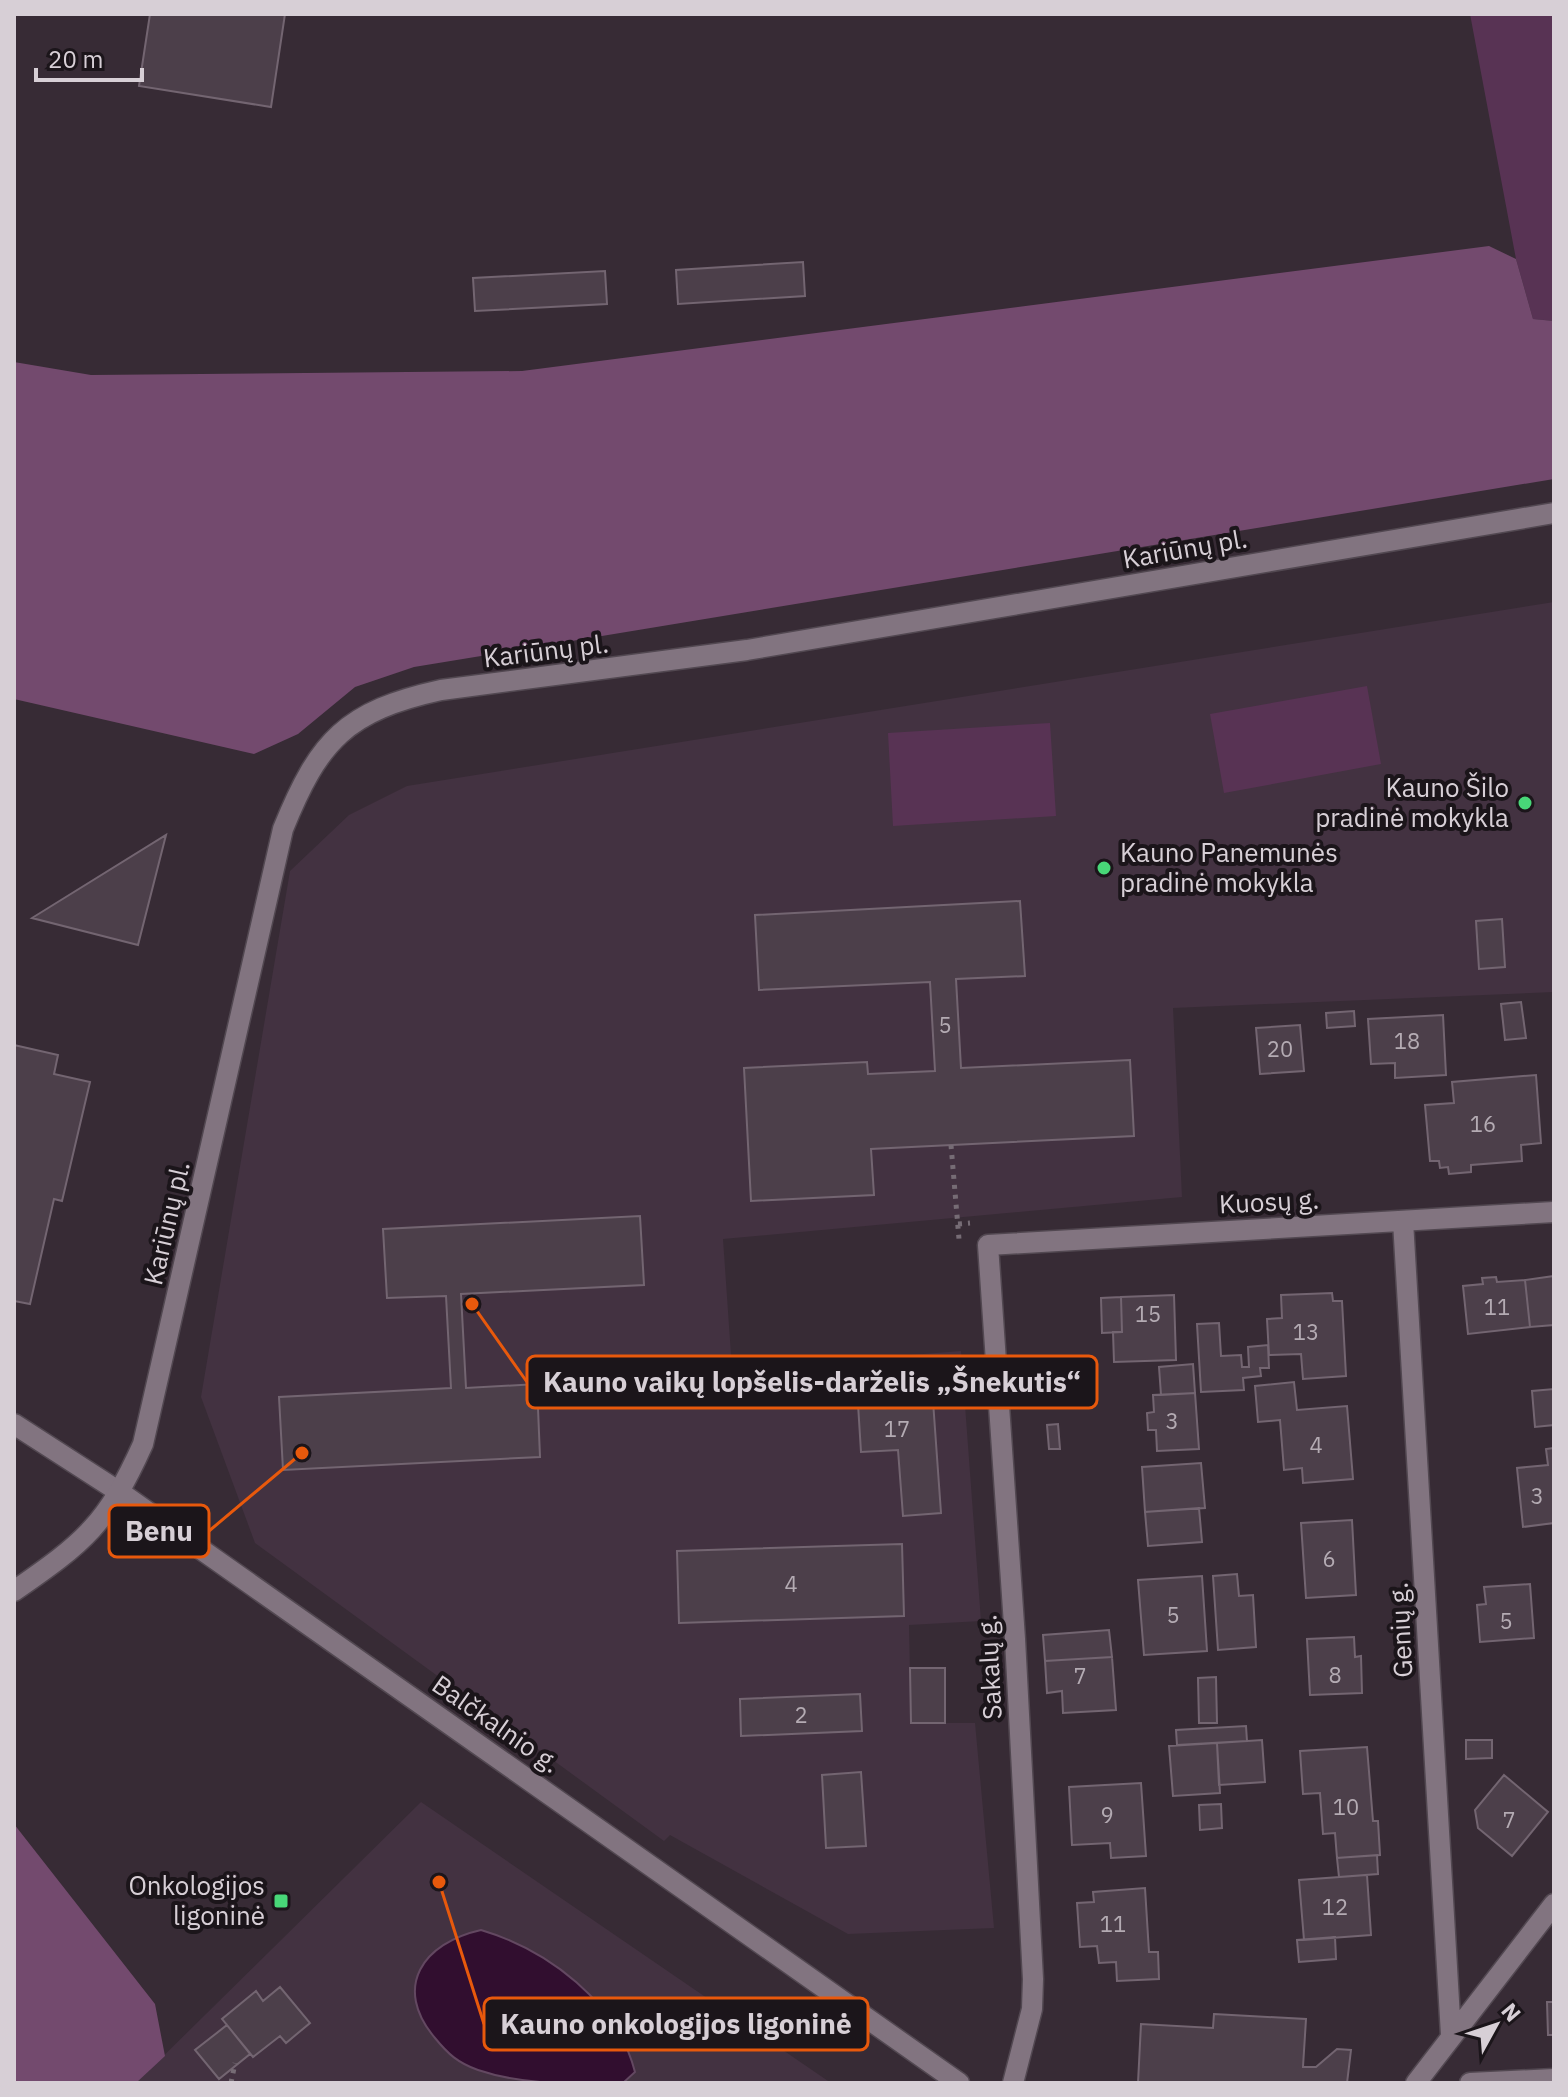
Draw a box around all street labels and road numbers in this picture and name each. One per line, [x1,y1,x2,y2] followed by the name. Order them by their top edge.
[1120,520,1250,576] street label: Kariūnų pl.
[481,625,610,675] street label: Kariūnų pl.
[135,1158,197,1288] street label: Kariūnų pl.
[1218,1181,1320,1221] street label: Kuosų g.
[1381,1581,1419,1679] street label: Genių g.
[969,1613,1009,1721] street label: Sakalų g.
[426,1667,567,1780] street label: Balčkalnio g.

